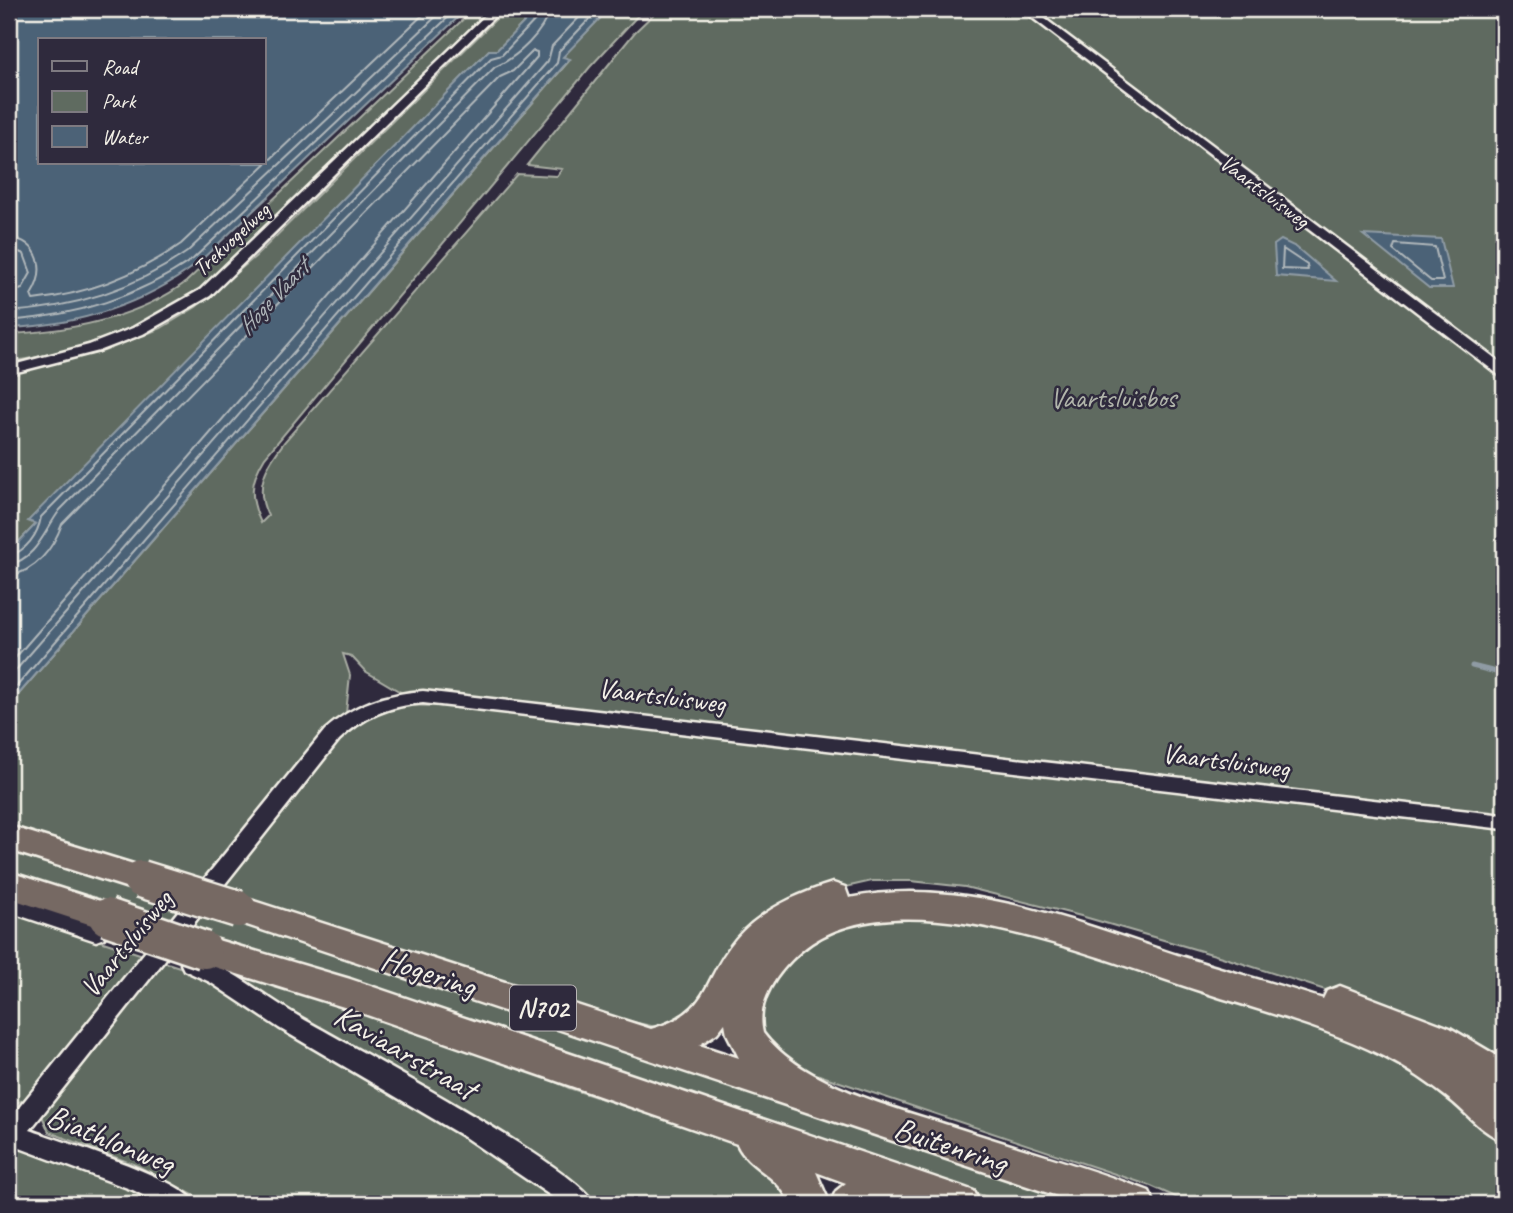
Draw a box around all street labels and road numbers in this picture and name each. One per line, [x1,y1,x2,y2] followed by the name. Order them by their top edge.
[1214,148,1317,236] street label: Vaartsluisweg
[186,195,278,283] street label: Trekvogelweg
[596,670,729,721] street label: Vaartsluisweg
[1160,735,1293,786] street label: Vaartsluisweg
[72,882,181,1004] street label: Vaartsluisweg
[376,937,483,1007] street label: Hogering
[510,986,576,1030] road number: N702
[327,994,488,1111] street label: Kaviaarstraat
[40,1094,183,1184] street label: Biathlonweg
[889,1107,1015,1184] street label: Buitenring

